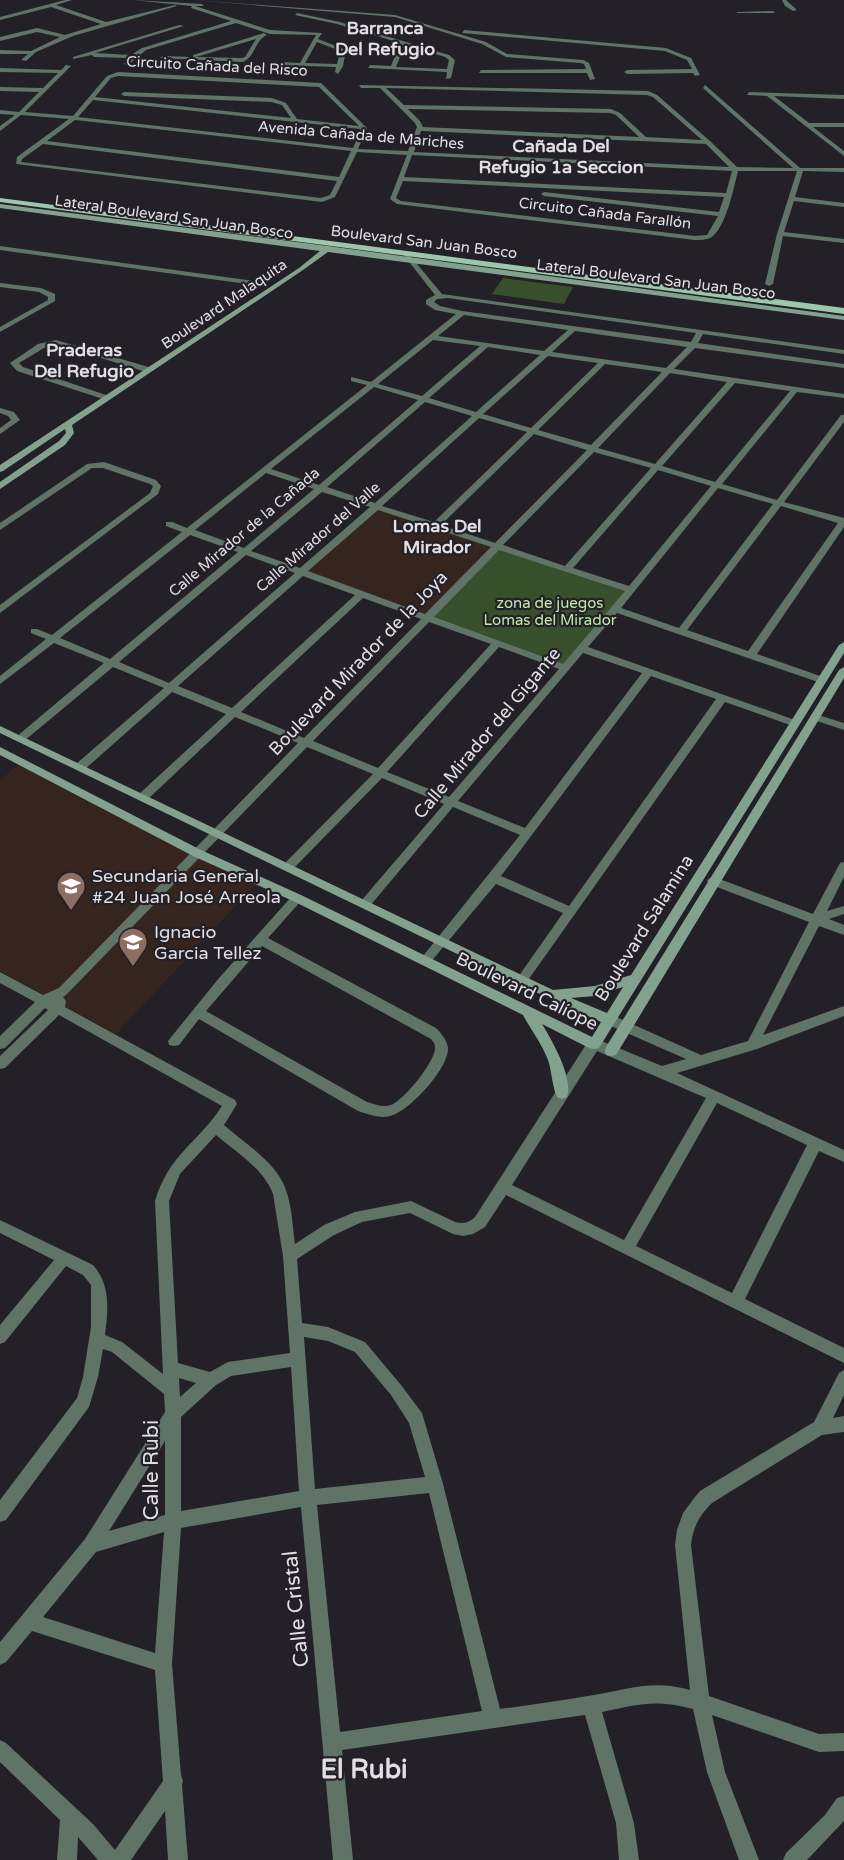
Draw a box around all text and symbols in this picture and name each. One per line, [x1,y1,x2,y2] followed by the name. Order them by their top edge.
[335,17,435,60] district label: Barranca Del Refugio
[126,52,308,80] street label: Circuito Cañada del Risco
[257,117,465,153] street label: Avenida Cañada de Mariches
[478,135,644,178] district label: Cañada Del Refugio 1a Seccion
[54,191,294,243] street label: Lateral Boulevard San Juan Bosco
[518,193,692,233] street label: Circuito Cañada Farallón
[330,222,518,262] street label: Boulevard San Juan Bosco
[158,255,290,353] street label: Boulevard Malaquita
[535,255,777,303] street label: Lateral Boulevard San Juan Bosco
[34,339,134,382] district label: Praderas Del Refugio
[165,464,323,600] street label: Calle Mirador de la Cañada
[252,478,384,596] street label: Calle Mirador del Valle
[392,515,482,558] district label: Lomas Del Mirador
[264,566,452,760] street label: Boulevard Mirador de la Joya
[483,594,617,629] park label: zona de juegos Lomas del Mirador
[409,643,565,823] street label: Calle Mirador del Gigante
[590,851,698,1005] street label: Boulevard Salamina
[92,865,281,908] place label: Secundaria General #24 Juan José Arreola
[55,870,87,912] school or university icon: Secundaria General #24 Juan José Arreola
[154,921,261,964] place label: Ignacio Garcia Tellez
[117,926,149,968] school or university icon: Ignacio Garcia Tellez
[452,947,602,1035] street label: Boulevard Calíope
[139,1420,164,1520] street label: Calle Rubi
[277,1550,315,1668] street label: Calle Cristal
[320,1754,408,1785] district label: El Rubi

